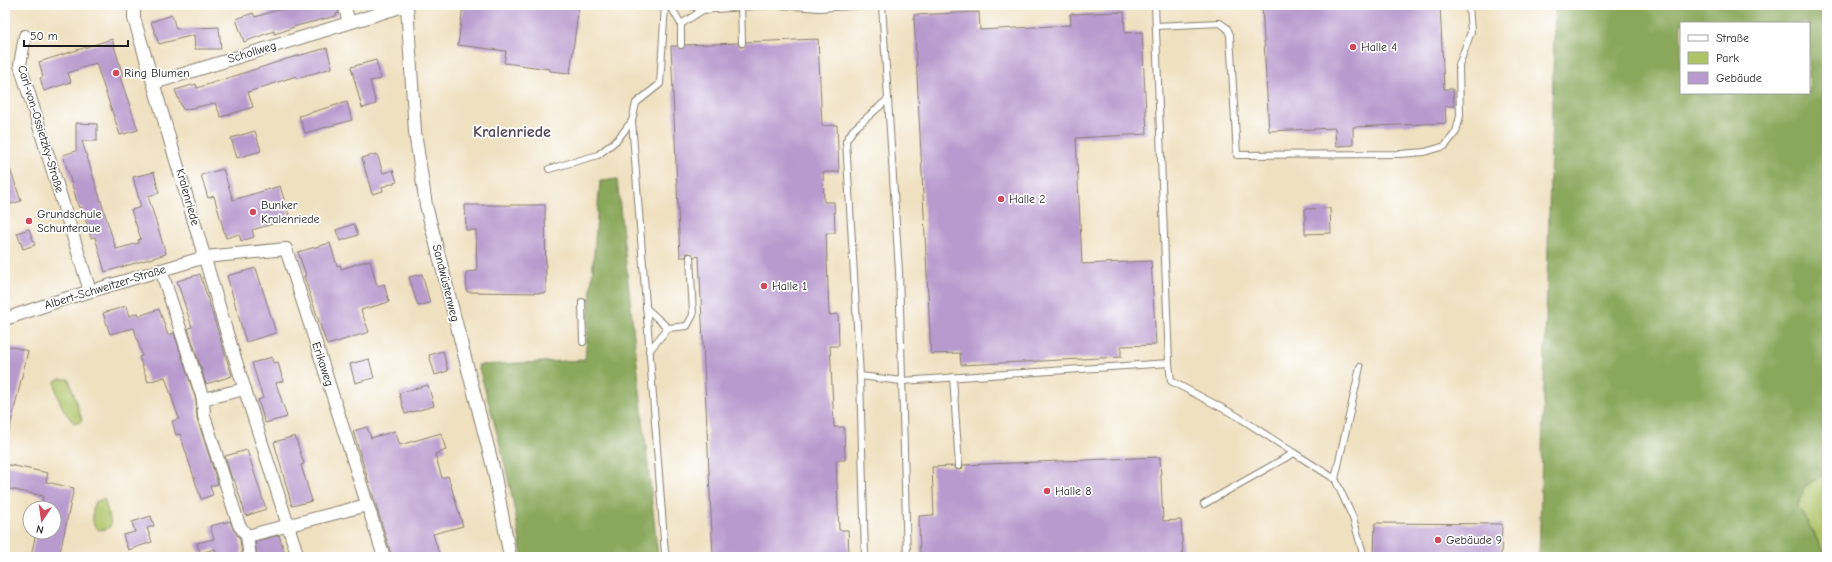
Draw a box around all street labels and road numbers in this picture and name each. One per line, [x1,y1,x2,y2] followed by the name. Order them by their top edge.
[226,38,278,66] street label: Schollweg
[15,64,67,194] street label: Carl-von-Ossietzky-Straße
[173,167,203,227] street label: Kralenriede
[430,243,462,323] street label: Sandwüstenweg
[43,262,167,312] street label: Albert-Schweitzer-Straße
[309,340,337,388] street label: Erikaweg

